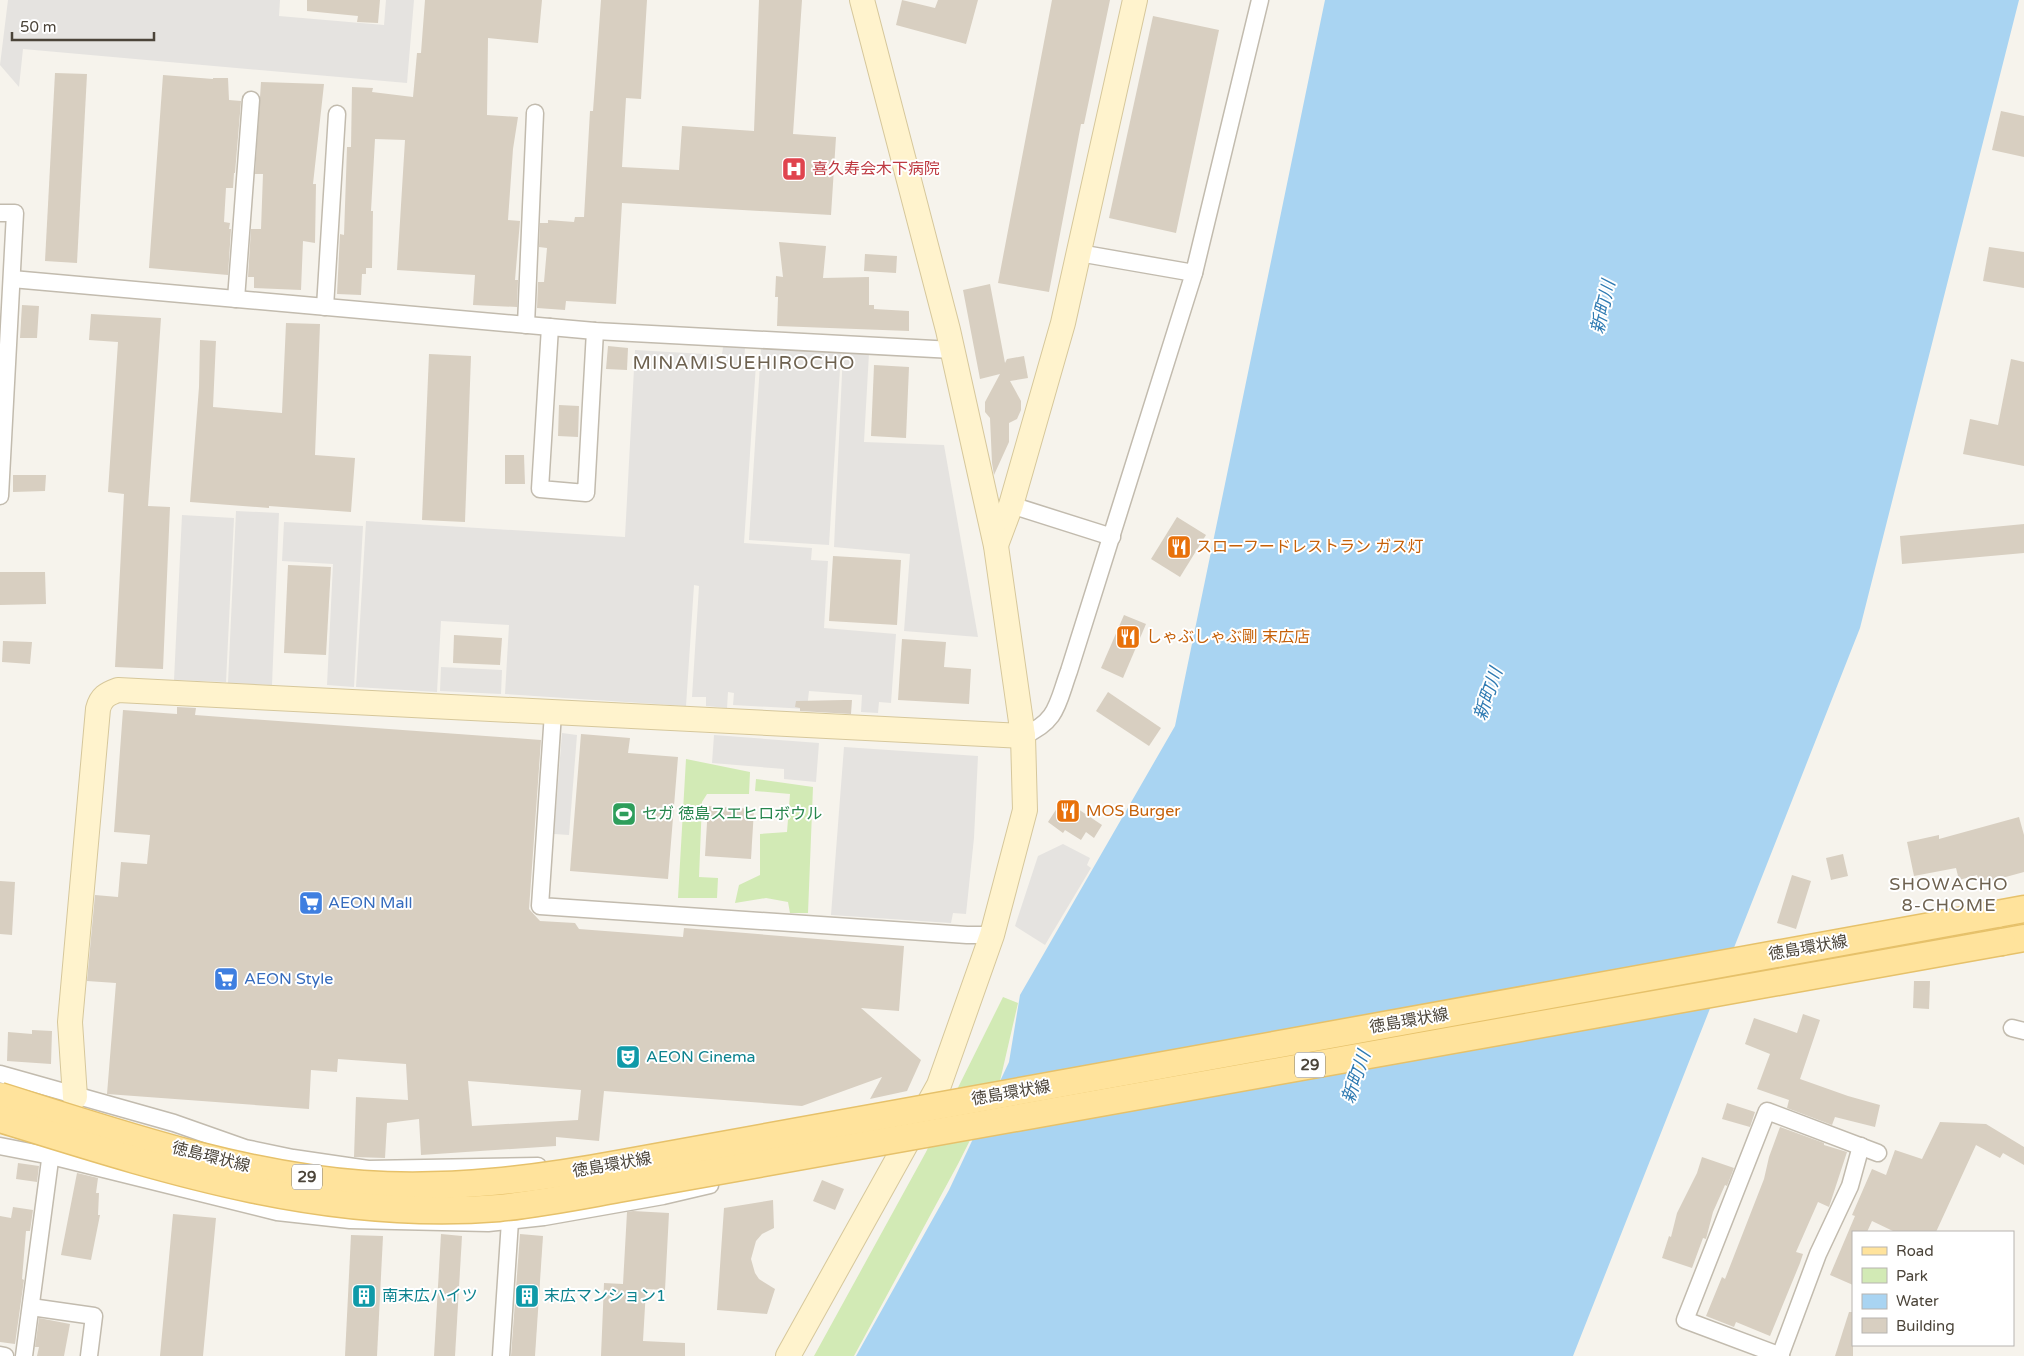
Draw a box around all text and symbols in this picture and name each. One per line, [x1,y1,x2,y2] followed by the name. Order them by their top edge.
[12,10,155,42] scale bar
[20,18,57,36] text: 50 m
[781,156,807,182] hospital icon: 喜久寿会木下病院
[812,159,940,179] place label: 喜久寿会木下病院
[1586,276,1620,336] water label: 新町川
[633,352,855,374] district label: MINAMISUEHIROCHO
[1166,534,1192,560] restaurant icon: スローフードレストラン ガス灯
[1196,537,1423,557] place label: スローフードレストラン ガス灯
[1115,624,1141,650] restaurant icon: しゃぶしゃぶ剛 末広店
[1146,627,1310,647] place label: しゃぶしゃぶ剛 末広店
[1469,663,1508,723] water label: 新町川
[1055,798,1081,824] restaurant icon: MOS Burger
[611,801,637,827] sports icon: セガ 徳島スエヒロボウル
[1086,801,1181,821] place label: MOS Burger
[642,804,822,824] place label: セガ 徳島スエヒロボウル
[1889,873,2009,916] district label: SHOWACHO 8-CHOME
[298,890,324,916] supermarket icon: AEON Mall
[328,893,412,913] place label: AEON Mall
[1767,931,1849,965] street label: 徳島環状線
[213,966,239,992] supermarket icon: AEON Style
[244,969,333,989] place label: AEON Style
[1368,1004,1450,1038] street label: 徳島環状線
[615,1044,641,1070] theatre icon: AEON Cinema
[1337,1046,1376,1106] water label: 新町川
[646,1047,756,1067] place label: AEON Cinema
[1295,1052,1325,1078] road number: 29
[970,1076,1052,1110] street label: 徳島環状線
[170,1138,252,1176] street label: 徳島環状線
[571,1148,653,1182] street label: 徳島環状線
[292,1164,322,1190] road number: 29
[1852,1231,2014,1346] legend
[1896,1242,1934,1260] text: Road
[1896,1267,1928,1285] text: Park
[351,1283,377,1309] building icon: 南末広ハイツ
[514,1283,540,1309] building icon: 末広マンション1
[382,1286,478,1306] place label: 南末広ハイツ
[544,1286,666,1306] place label: 末広マンション1
[1896,1292,1939,1310] text: Water
[1896,1317,1955,1335] text: Building

